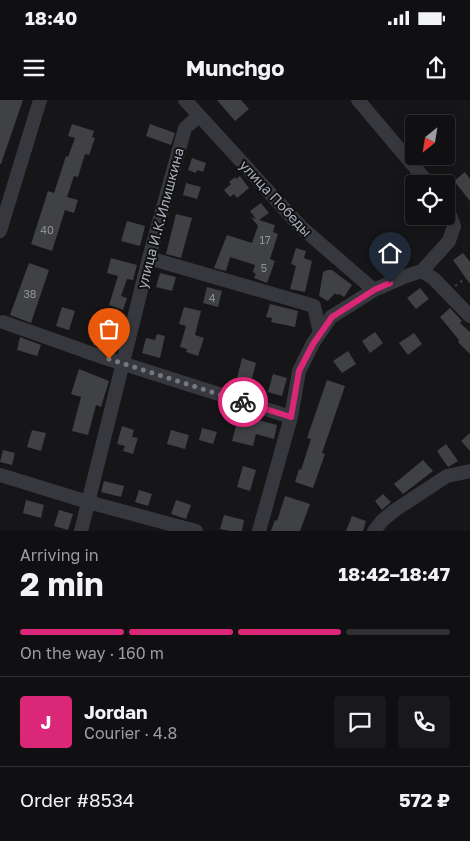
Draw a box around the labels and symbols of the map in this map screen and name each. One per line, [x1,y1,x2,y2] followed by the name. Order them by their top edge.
[405,115,455,165] north arrow
[133,146,187,290] street label: улица И.К.Илишкина
[236,156,316,240] street label: улица Победы
[40,223,54,236] house number: 40
[369,232,411,283] pin
[259,233,271,246] house number: 17
[261,261,267,274] house number: 5
[23,287,37,300] house number: 38
[209,291,216,304] house number: 4
[88,308,130,359] pin
[218,377,268,427] courier

